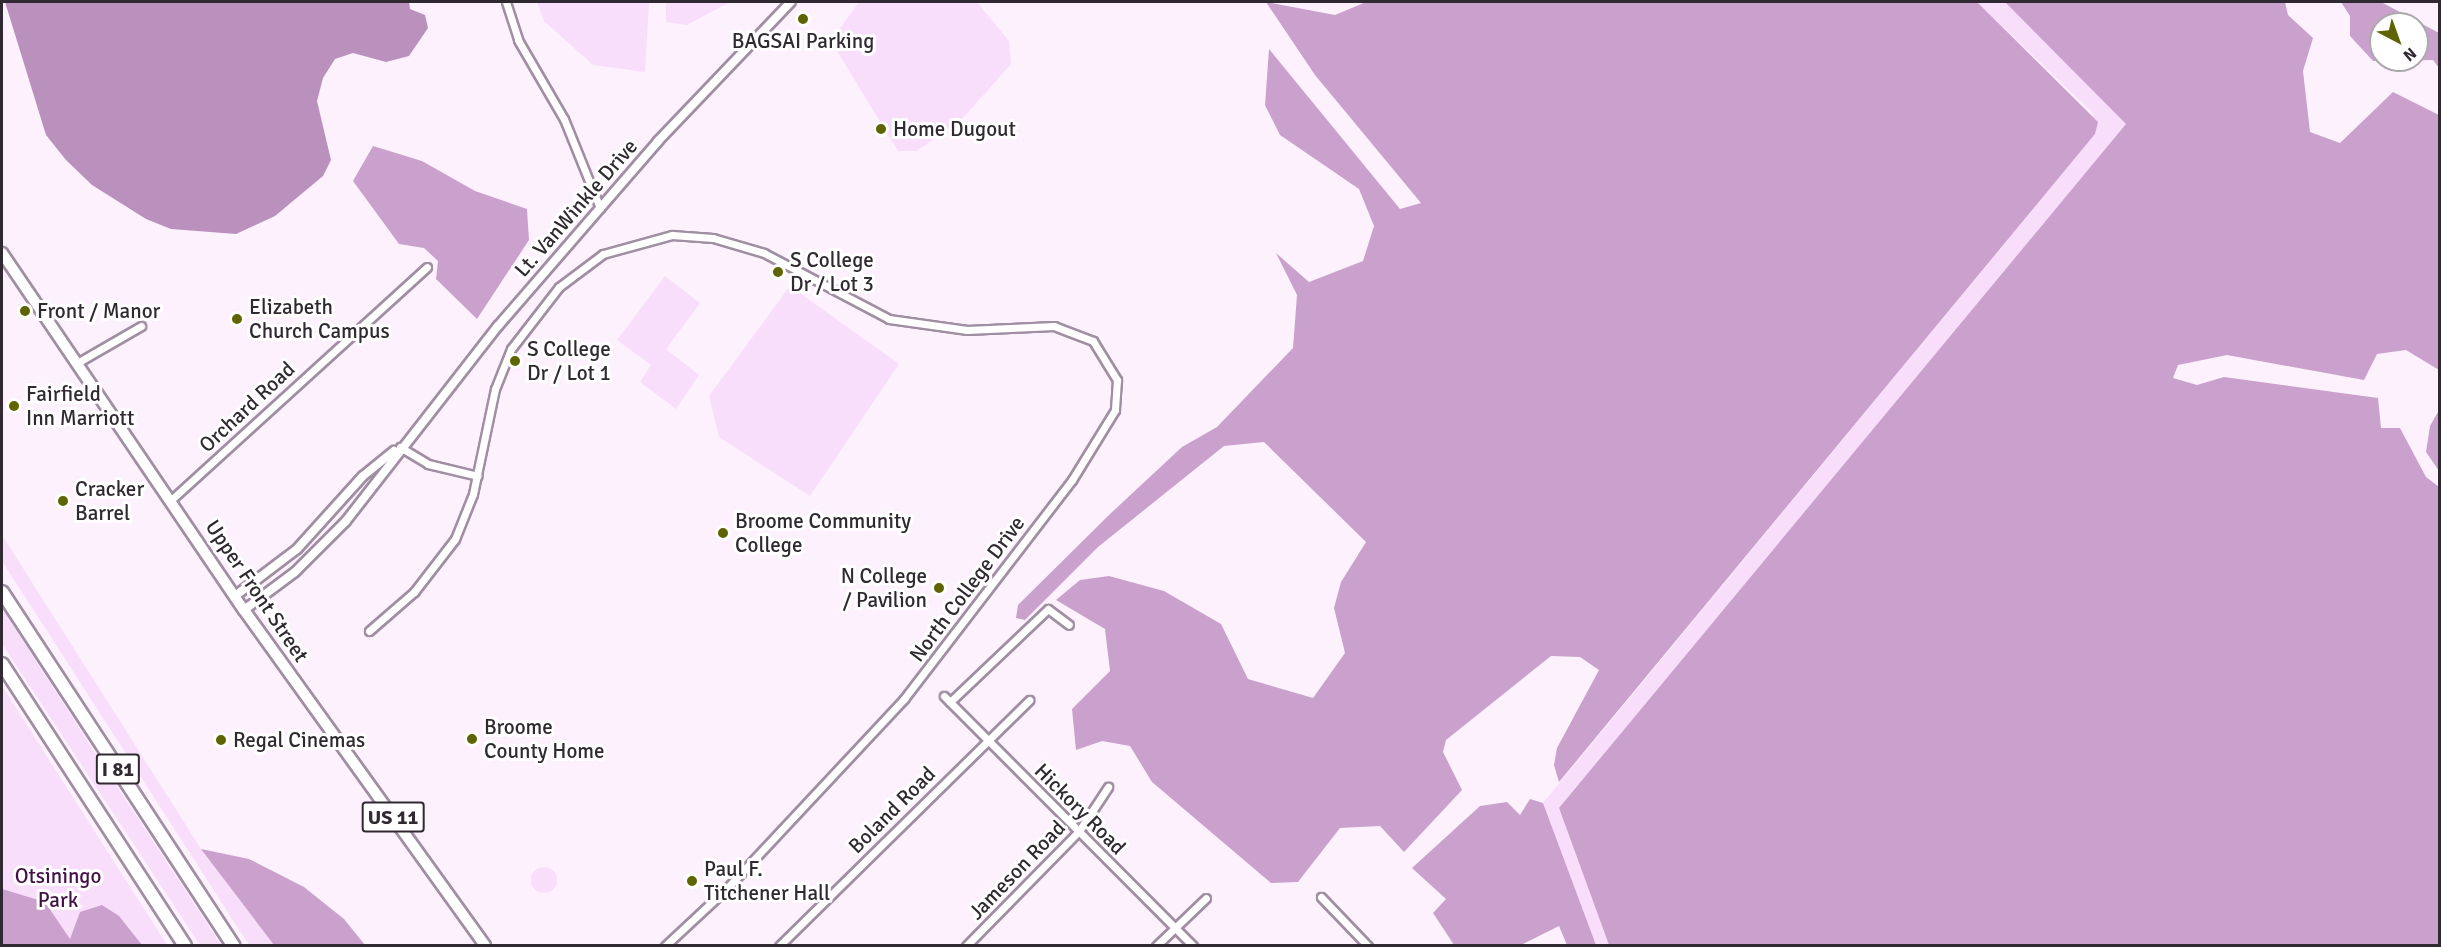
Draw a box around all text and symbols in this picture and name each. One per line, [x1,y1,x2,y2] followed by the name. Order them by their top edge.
[796,12,810,26] marker: BAGSAI Parking
[2369,12,2429,72] north arrow
[732,28,874,54] place label: BAGSAI Parking
[2399,43,2420,65] text: N
[893,116,1016,142] place label: Home Dugout
[874,122,888,136] marker: Home Dugout
[509,134,643,282] street label: Lt. VanWinkle Drive
[790,247,874,297] place label: S College Dr / Lot 3
[771,265,785,279] marker: S College Dr / Lot 3
[249,294,390,344] place label: Elizabeth Church Campus
[37,298,160,324] place label: Front / Manor
[18,304,32,318] marker: Front / Manor
[230,312,244,326] marker: Elizabeth Church Campus
[527,336,611,386] place label: S College Dr / Lot 1
[508,354,522,368] marker: S College Dr / Lot 1
[194,356,300,458] street label: Orchard Road
[26,381,134,431] place label: Fairfield Inn Marriott
[7,399,21,413] marker: Fairfield Inn Marriott
[75,476,144,526] place label: Cracker Barrel
[56,494,70,508] marker: Cracker Barrel
[735,508,911,558] place label: Broome Community College
[904,511,1030,667] street label: North College Drive
[200,515,314,667] street label: Upper Front Street
[716,526,730,540] marker: Broome Community College
[841,563,927,613] place label: N College / Pavilion
[932,581,946,595] marker: N College / Pavilion
[484,714,605,764] place label: Broome County Home
[233,727,365,753] place label: Regal Cinemas
[465,732,479,746] marker: Broome County Home
[214,733,228,747] marker: Regal Cinemas
[96,752,140,786] road number: I 81
[1029,758,1131,860] street label: Hickory Road
[843,761,941,859] street label: Boland Road
[362,800,424,834] road number: US 11
[964,815,1070,925] street label: Jameson Road
[704,856,830,906] place label: Paul F. Titchener Hall
[15,863,101,913] park label: Otsiningo Park
[685,874,699,888] marker: Paul F. Titchener Hall

